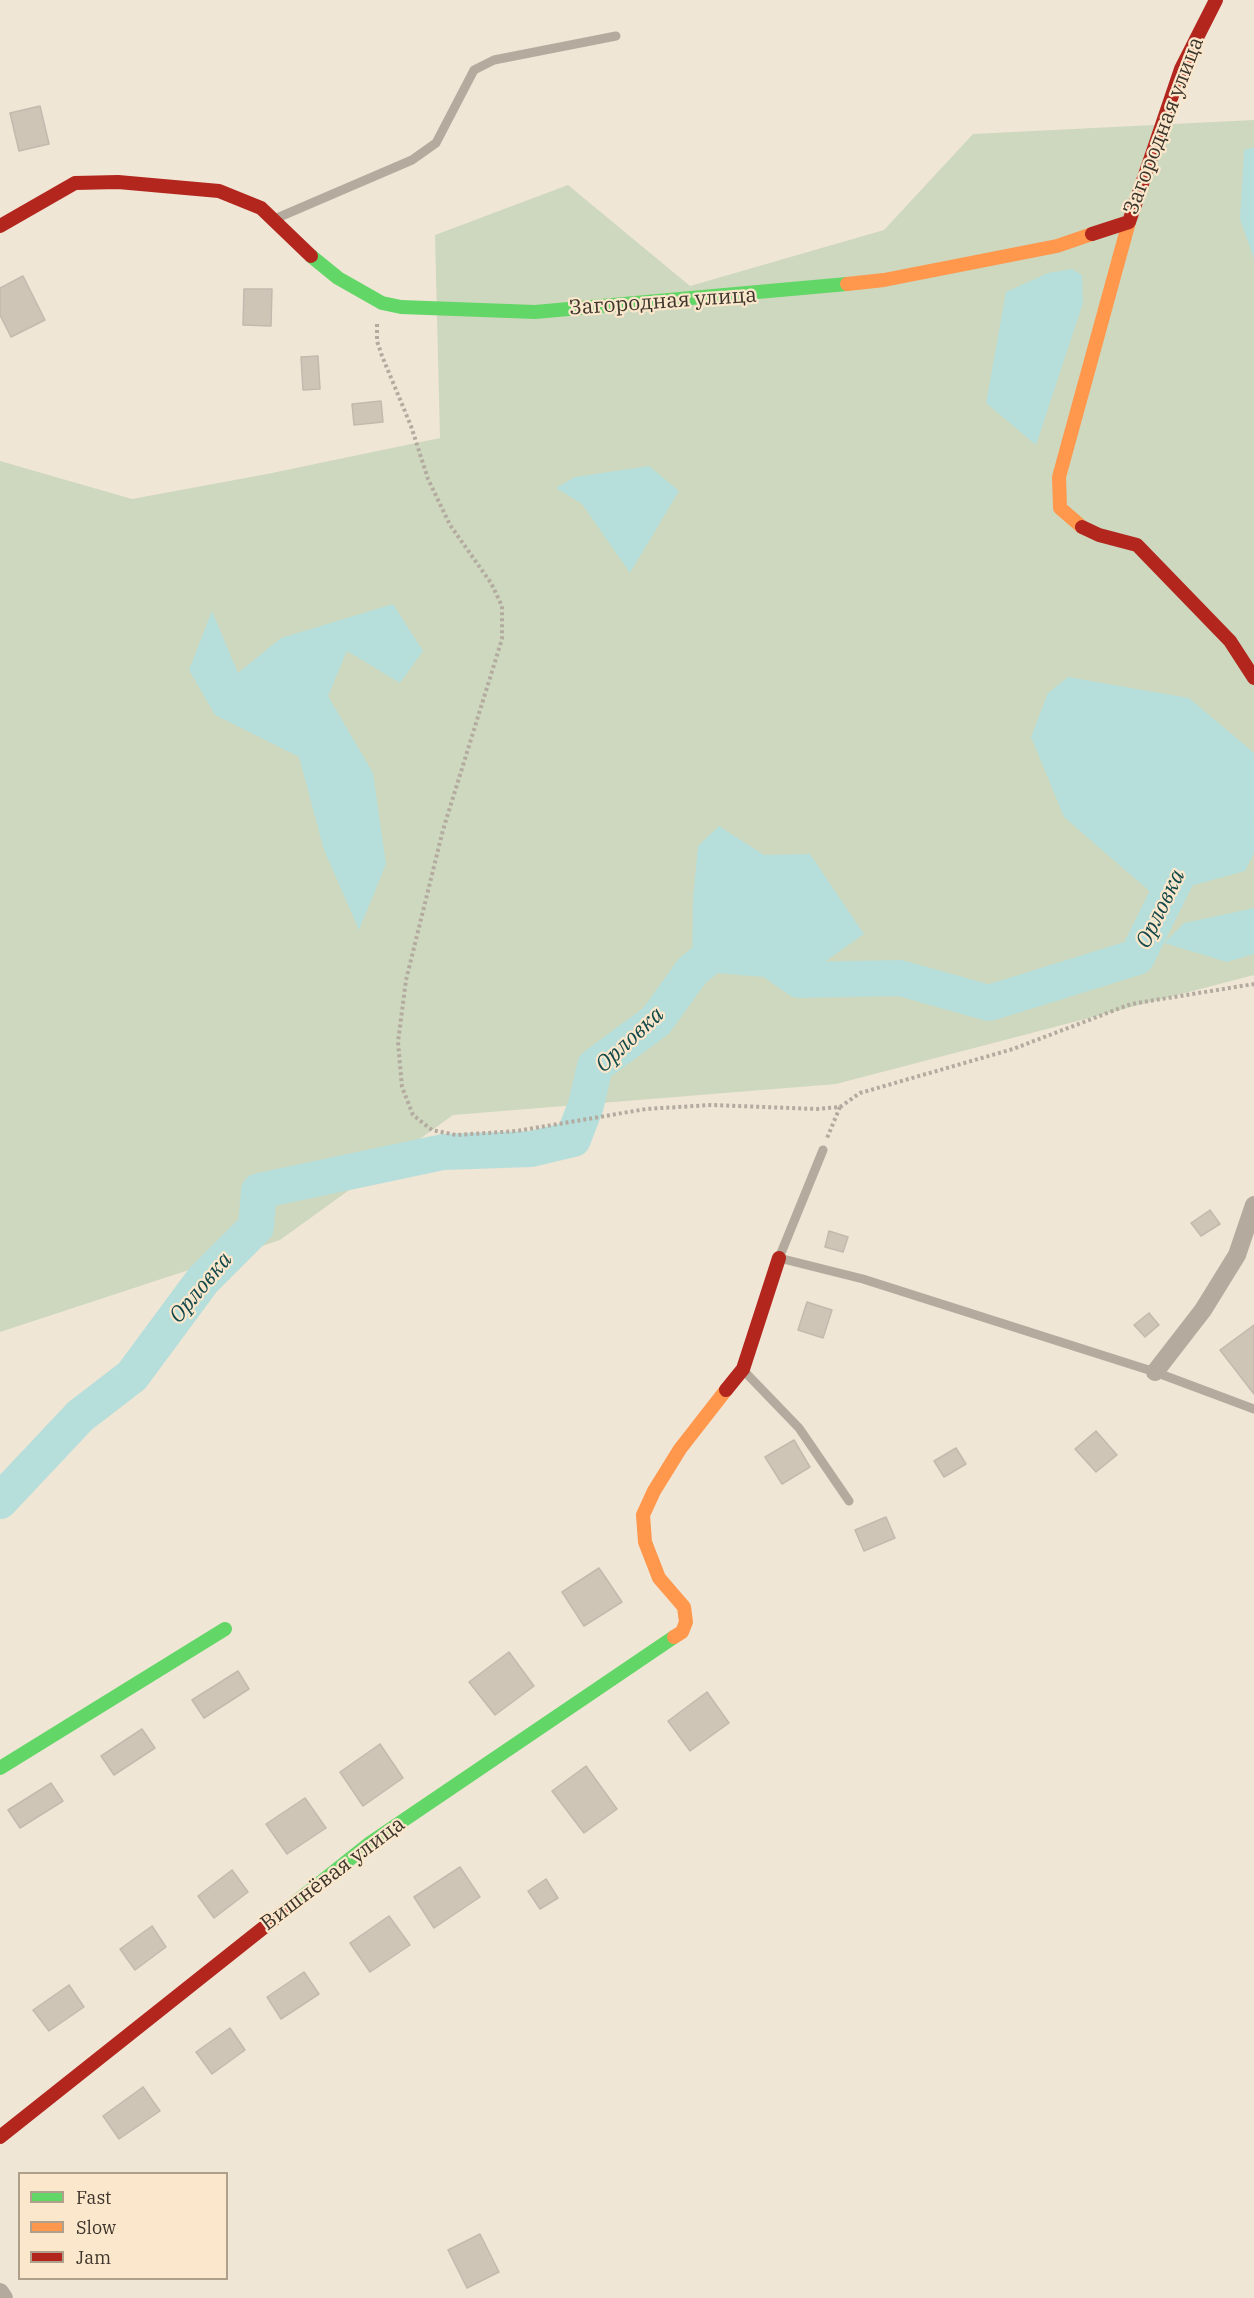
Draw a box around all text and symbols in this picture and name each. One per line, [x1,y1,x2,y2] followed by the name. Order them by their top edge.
[1119,34,1209,218] street label: Загородная улица
[568,283,758,321] street label: Загородная улица
[1131,865,1191,953] water label: Орловка
[590,1002,670,1078] water label: Орловка
[164,1247,238,1329] water label: Орловка
[256,1812,410,1936] street label: Вишнёвая улица
[18,2172,228,2280] legend
[76,2186,111,2209] text: Fast
[76,2216,116,2239] text: Slow
[76,2246,111,2269] text: Jam

